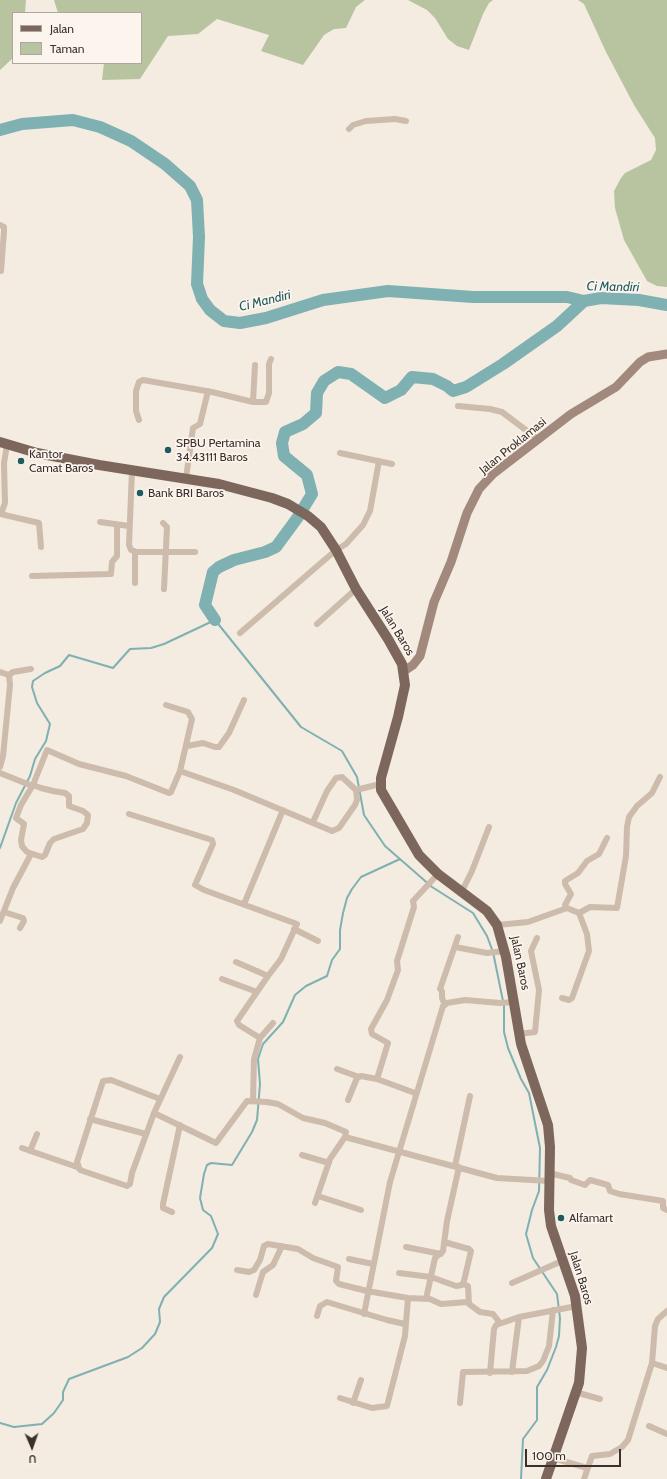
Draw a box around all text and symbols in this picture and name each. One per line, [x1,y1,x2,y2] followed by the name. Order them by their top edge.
[12,12,142,64] legend
[50,21,74,36] text: Jalan
[50,41,84,56] text: Taman
[586,279,640,295] water label: Ci Mandiri
[238,287,292,315] water label: Ci Mandiri
[477,415,549,477] street label: Jalan Proklamasi
[176,436,260,464] place label: SPBU Pertamina 34.43111 Baros
[163,445,173,455] marker: SPBU Pertamina 34.43111 Baros
[29,447,93,475] place label: Kantor Camat Baros
[16,456,26,466] marker: Kantor Camat Baros
[148,486,224,500] place label: Bank BRI Baros
[135,488,145,498] marker: Bank BRI Baros
[377,604,417,658] street label: Jalan Baros
[507,935,533,991] street label: Jalan Baros
[569,1211,613,1225] place label: Alfamart
[556,1213,566,1223] marker: Alfamart
[566,1250,596,1306] street label: Jalan Baros
[12,1427,52,1467] north arrow
[527,1441,623,1467] scale bar
[532,1448,566,1463] text: 100 m
[28,1452,37,1466] text: U

